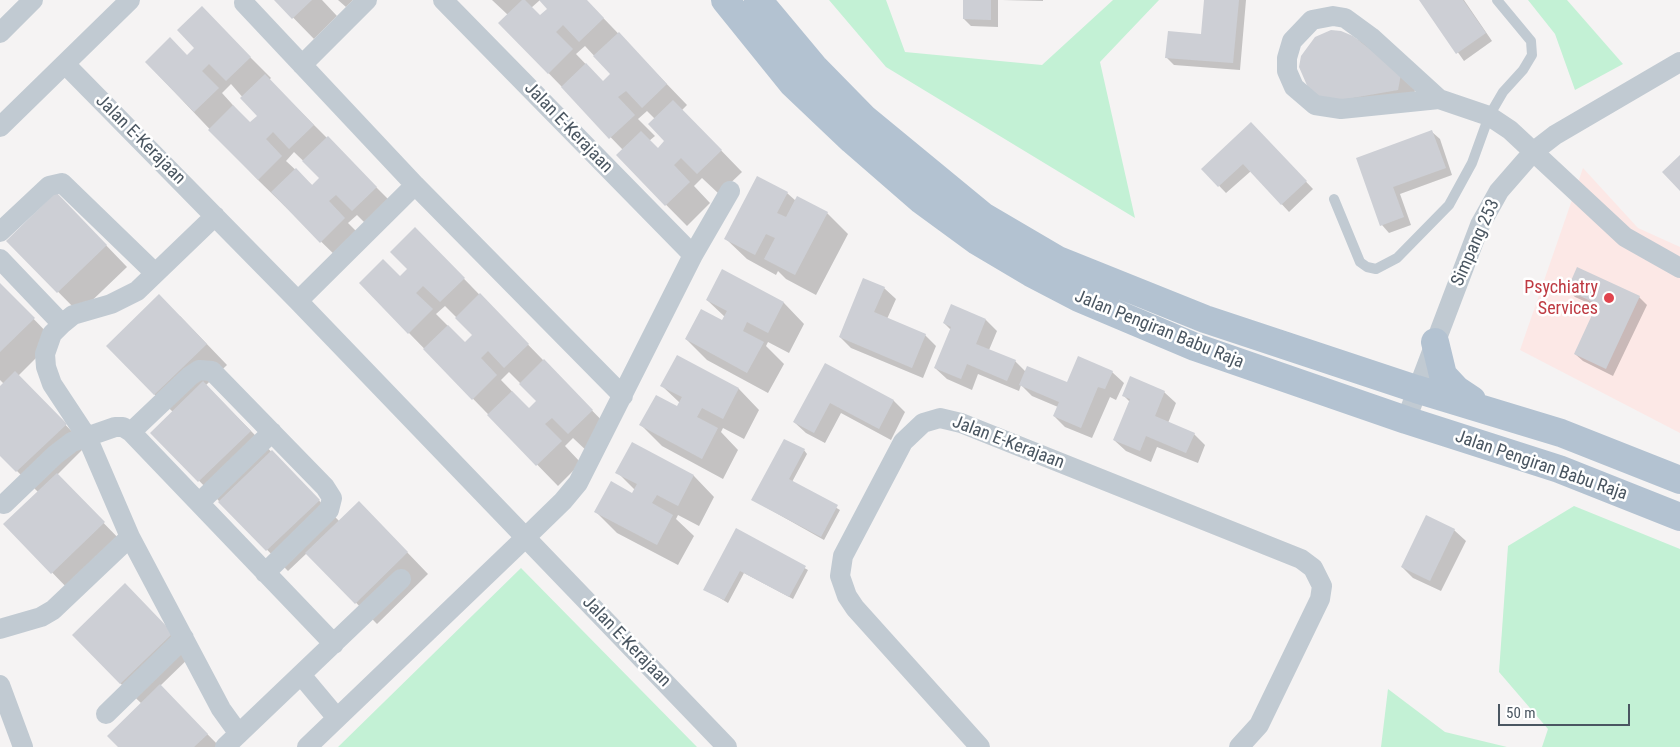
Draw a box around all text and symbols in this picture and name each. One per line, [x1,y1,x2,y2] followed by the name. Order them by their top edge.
[519,78,617,178] street label: Jalan E-Kerajaan
[91,91,189,189] street label: Jalan E-Kerajaan
[1447,196,1505,290] street label: Simpang 253
[1524,277,1598,320] place label: Psychiatry Services
[1071,286,1247,374] street label: Jalan Pengiran Babu Raja
[1602,291,1616,305] marker: Psychiatry Services
[949,412,1067,474] street label: Jalan E-Kerajaan
[1452,426,1630,506] street label: Jalan Pengiran Babu Raja
[577,592,675,692] street label: Jalan E-Kerajaan
[1500,694,1632,726] scale bar
[1506,704,1536,722] text: 50 m

